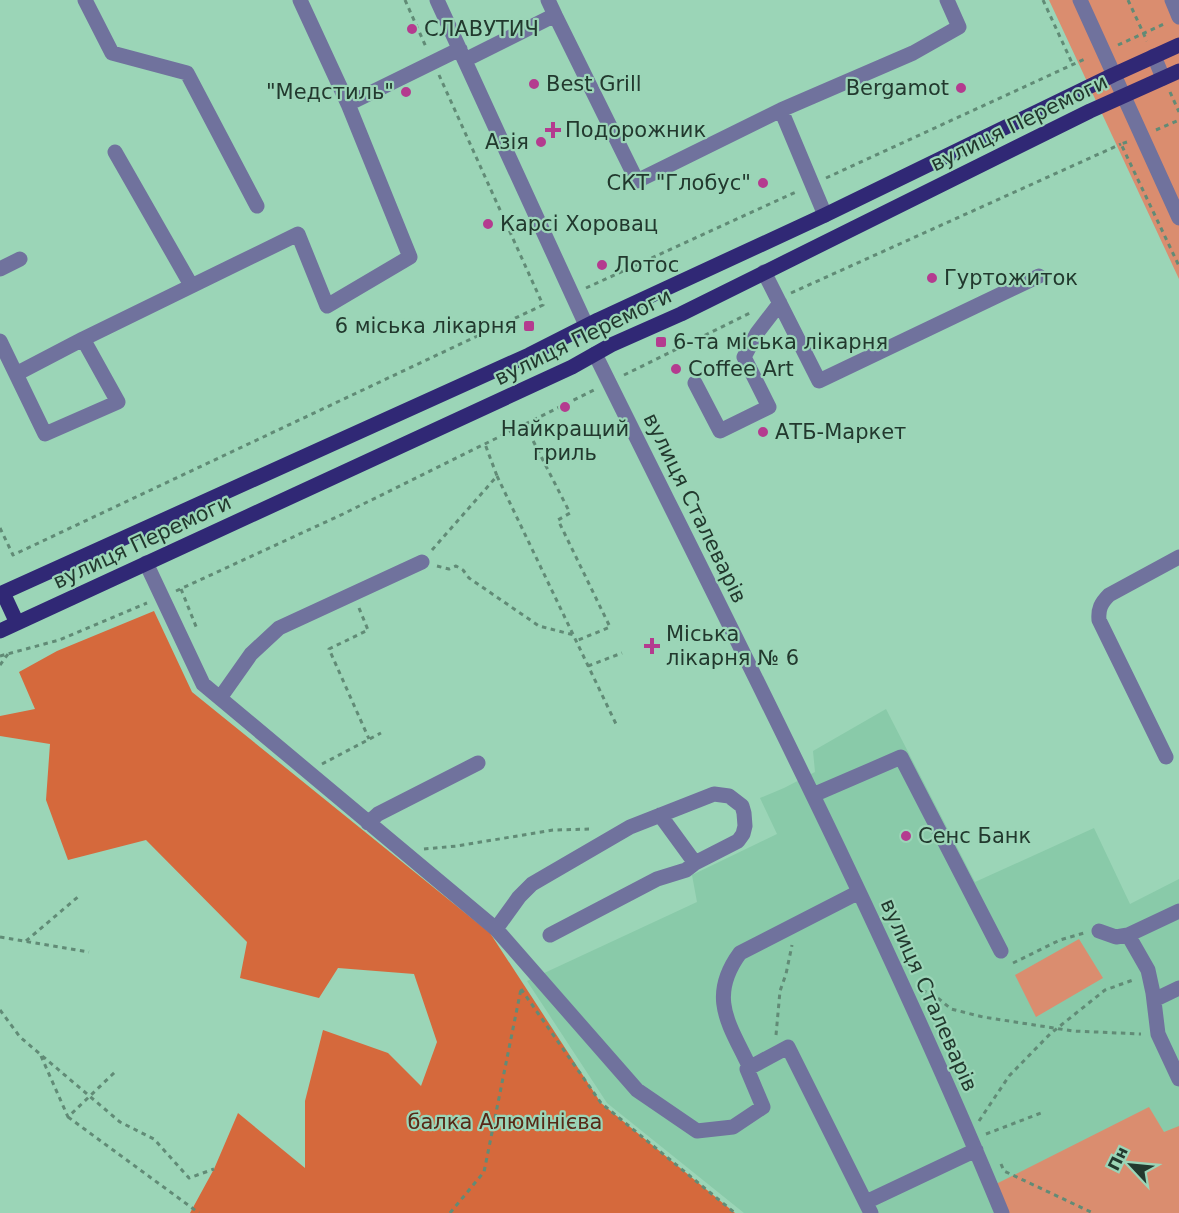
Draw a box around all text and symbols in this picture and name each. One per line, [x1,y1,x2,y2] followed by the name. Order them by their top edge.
[424,17,539,41] place label: СЛАВУТИЧ
[405,22,419,36] marker: СЛАВУТИЧ
[927,70,1111,176] street label: вулиця Перемоги
[546,72,642,96] place label: Best Grill
[846,76,949,100] place label: Bergamot
[527,77,541,91] marker: Best Grill
[266,80,394,104] place label: "Медстиль"
[954,81,968,95] marker: Bergamot
[399,85,413,99] marker: "Медстиль"
[565,118,706,142] place label: Подорожник
[546,123,560,137] marker: Подорожник
[485,130,529,154] place label: Азія
[534,135,548,149] marker: Азія
[607,171,751,195] place label: СКТ "Глобус"
[756,176,770,190] marker: СКТ "Глобус"
[500,212,658,236] place label: Карсі Хоровац
[481,217,495,231] marker: Карсі Хоровац
[614,253,679,277] place label: Лотос
[595,258,609,272] marker: Лотос
[944,266,1078,290] place label: Гуртожиток
[925,271,939,285] marker: Гуртожиток
[491,284,675,390] street label: вулиця Перемоги
[335,314,517,338] place label: 6 міська лікарня
[522,319,536,333] marker: 6 міська лікарня
[673,330,888,354] place label: 6-та міська лікарня
[654,335,668,349] marker: 6-та міська лікарня
[688,357,794,381] place label: Coffee Art
[669,362,683,376] marker: Coffee Art
[558,400,572,414] marker: Найкращий гриль
[639,409,751,607] street label: вулиця Сталеварів
[501,417,629,465] place label: Найкращий гриль
[775,420,906,444] place label: АТБ-Маркет
[756,425,770,439] marker: АТБ-Маркет
[49,490,235,594] street label: вулиця Перемоги
[666,622,799,670] place label: Мiська лiкарня № 6
[643,637,661,655] marker: Мiська лiкарня № 6
[918,824,1031,848] place label: Сенс Банк
[899,829,913,843] marker: Сенс Банк
[876,895,982,1095] street label: вулиця Сталеварів
[408,1110,602,1134] park label: балка Алюмінієва
[1101,1135,1161,1195] north arrow
[1104,1143,1132,1174] text: Пн

